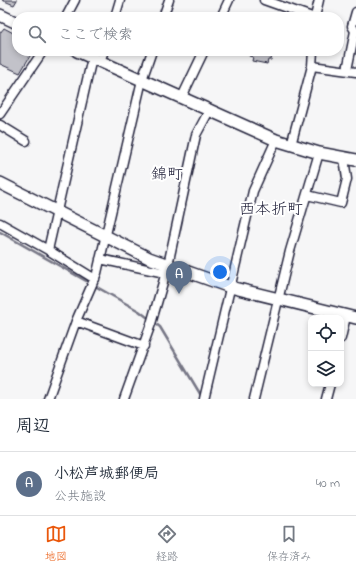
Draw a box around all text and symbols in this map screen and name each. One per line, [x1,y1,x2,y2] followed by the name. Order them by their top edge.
[12,12,344,56] search box
[26,23,48,45] icon: search
[58,24,133,46] text: ここで検索
[151,163,183,187] district label: 錦町
[239,198,303,222] district label: 西本折町
[166,261,192,294] pin: A
[210,262,230,282] your location
[308,315,344,387] map controls
[308,315,344,351] button: locate
[308,351,344,387] button: layers
[16,414,50,439] text: 周辺
[54,463,159,485] text: 小松芦城郵便局
[25,474,33,493] text: A
[316,474,340,493] text: 40 m
[54,487,106,506] text: 公共施設
[45,523,67,565] tab: 地図
[156,523,178,565] tab: 経路
[267,523,311,565] tab: 保存済み

